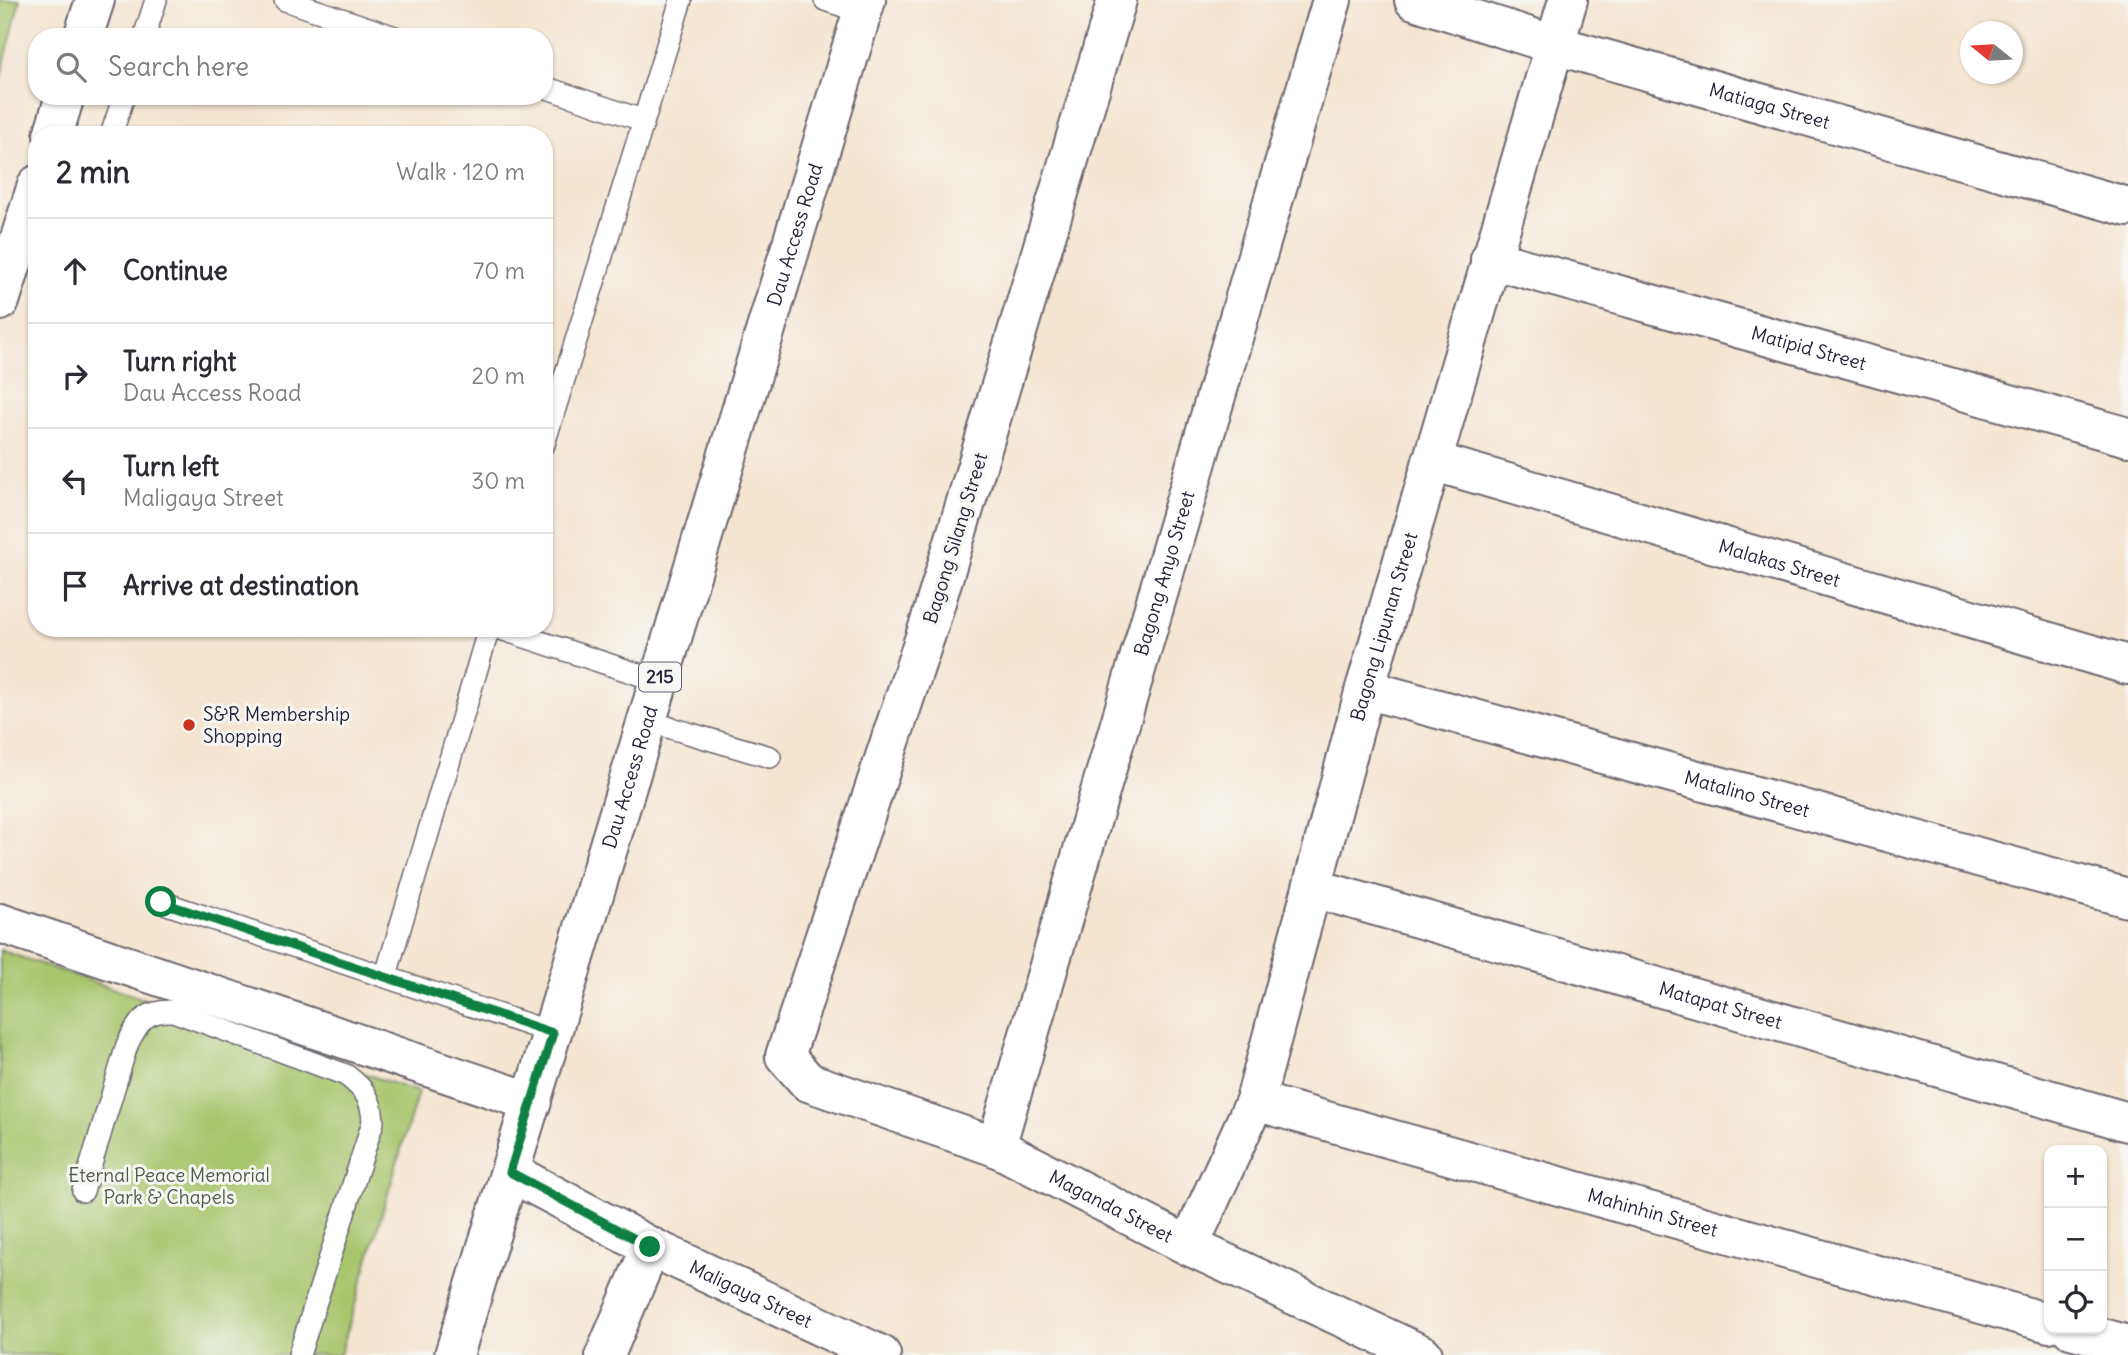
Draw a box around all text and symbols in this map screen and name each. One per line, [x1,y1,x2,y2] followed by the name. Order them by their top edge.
[1960,21,2023,84] north arrow
[28,28,553,105] search box
[52,48,90,86] icon: search
[108,50,249,83] text: Search here
[1706,77,1833,134] street label: Matiaga Street
[56,153,130,191] text: 2 min
[396,157,525,186] text: Walk · 120 m
[762,161,828,309] street label: Dau Access Road
[56,252,94,290] icon: ahead
[123,254,228,287] text: Continue
[473,256,525,285] text: 70 m
[1749,320,1869,375] street label: Matipid Street
[123,345,236,378] text: Turn right
[56,357,94,395] icon: right
[472,361,525,390] text: 20 m
[123,378,302,407] text: Dau Access Road
[123,450,219,483] text: Turn left
[918,450,992,626] street label: Bagong Silang Street
[56,462,94,500] icon: left
[471,466,525,495] text: 30 m
[123,483,284,512] text: Maligaya Street
[1129,488,1200,658] street label: Bagong Anyo Street
[1345,529,1423,723] street label: Bagong Lipunan Street
[1716,534,1843,592] street label: Malakas Street
[56,567,94,605] icon: arrive
[123,569,359,602] text: Arrive at destination
[639,662,681,692] road number: 215
[203,702,350,748] place label: S&R Membership Shopping
[597,703,663,851] street label: Dau Access Road
[181,717,197,733] marker: S&R Membership Shopping
[1682,765,1812,822] street label: Matalino Street
[145,886,176,917] route start
[1656,976,1785,1034] street label: Matapat Street
[2044,1145,2107,1334] map controls
[2044,1145,2107,1208] button: +
[68,1163,270,1209] park label: Eternal Peace Memorial Park & Chapels
[1045,1164,1177,1248] street label: Maganda Street
[1585,1183,1720,1242] street label: Mahinhin Street
[2044,1208,2107,1271] button: −
[634,1231,665,1262] route end
[686,1255,816,1333] street label: Maligaya Street
[2044,1271,2107,1334] button: locate

